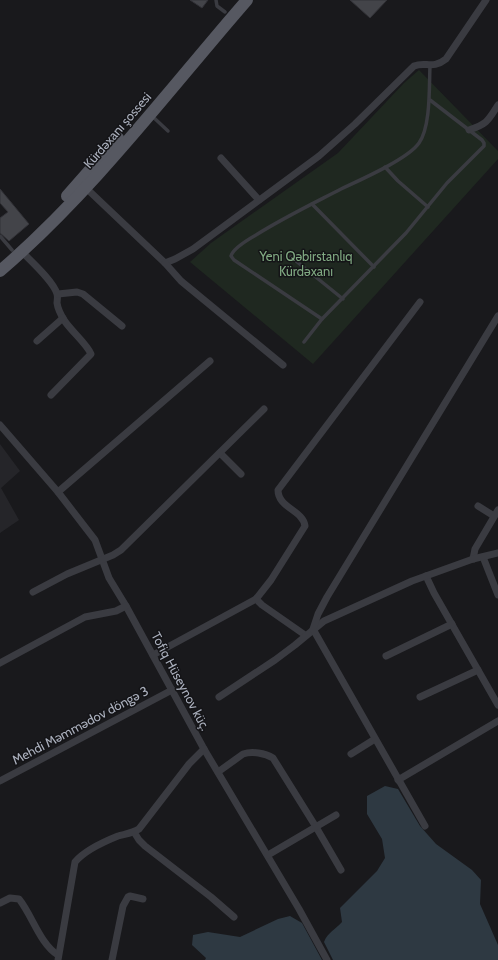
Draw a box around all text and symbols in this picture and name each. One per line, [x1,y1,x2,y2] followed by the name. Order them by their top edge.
[80,89,154,171] street label: Kürdəxanı şossesi
[259,248,352,279] park label: Yeni Qəbirstanlıq Kürdəxanı
[148,629,214,733] street label: Tofiq Hüseynov küç.
[9,682,151,768] street label: Mehdi Məmmədov döngə 3

